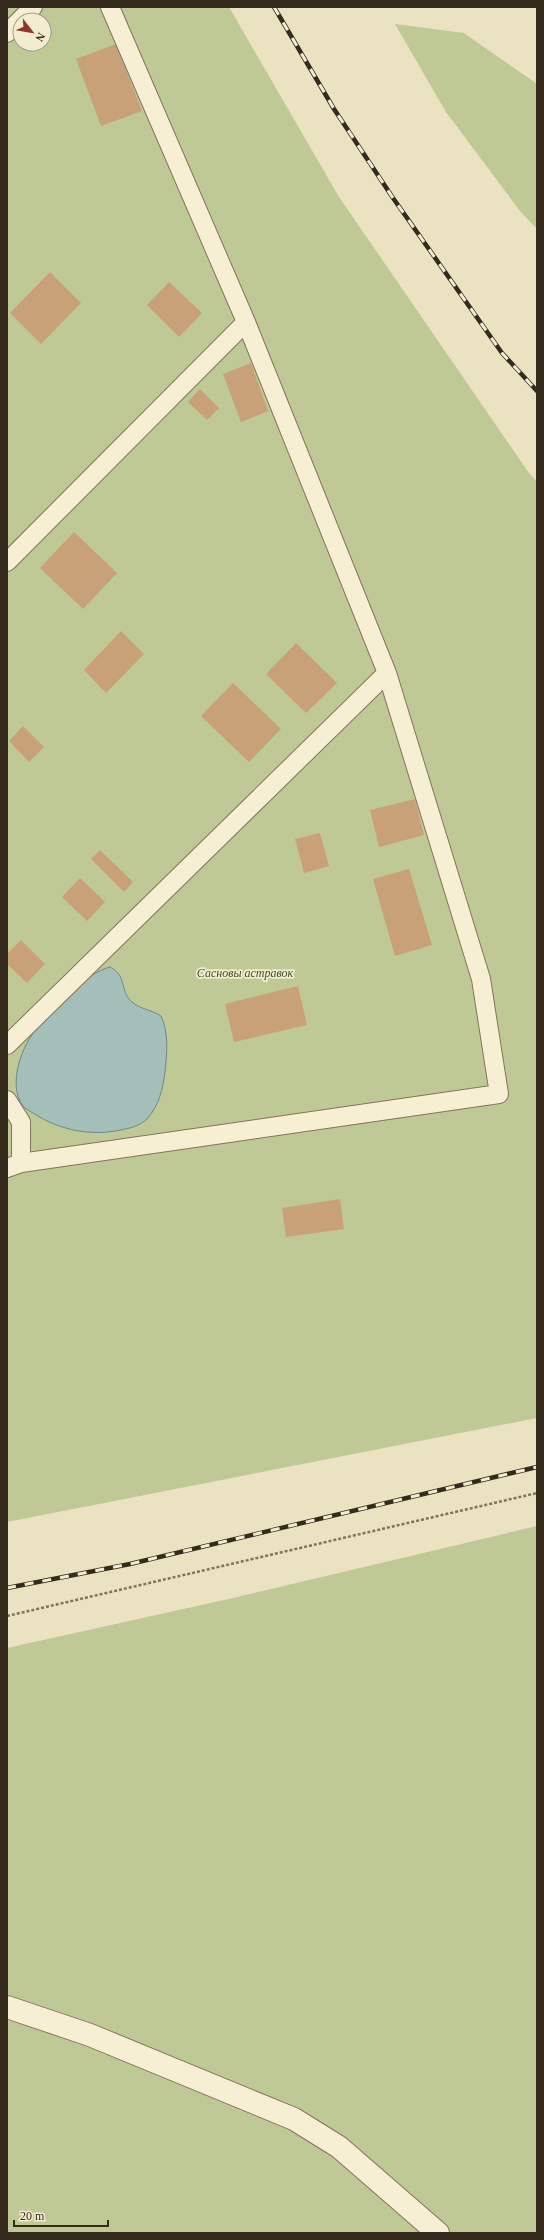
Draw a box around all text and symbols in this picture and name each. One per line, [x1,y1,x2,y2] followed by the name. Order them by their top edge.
[12,12,52,52] north arrow
[33,31,48,44] text: N
[197,966,294,980] park label: Сасновы астравок
[14,2202,108,2228] scale bar
[20,2209,45,2223] text: 20 m

